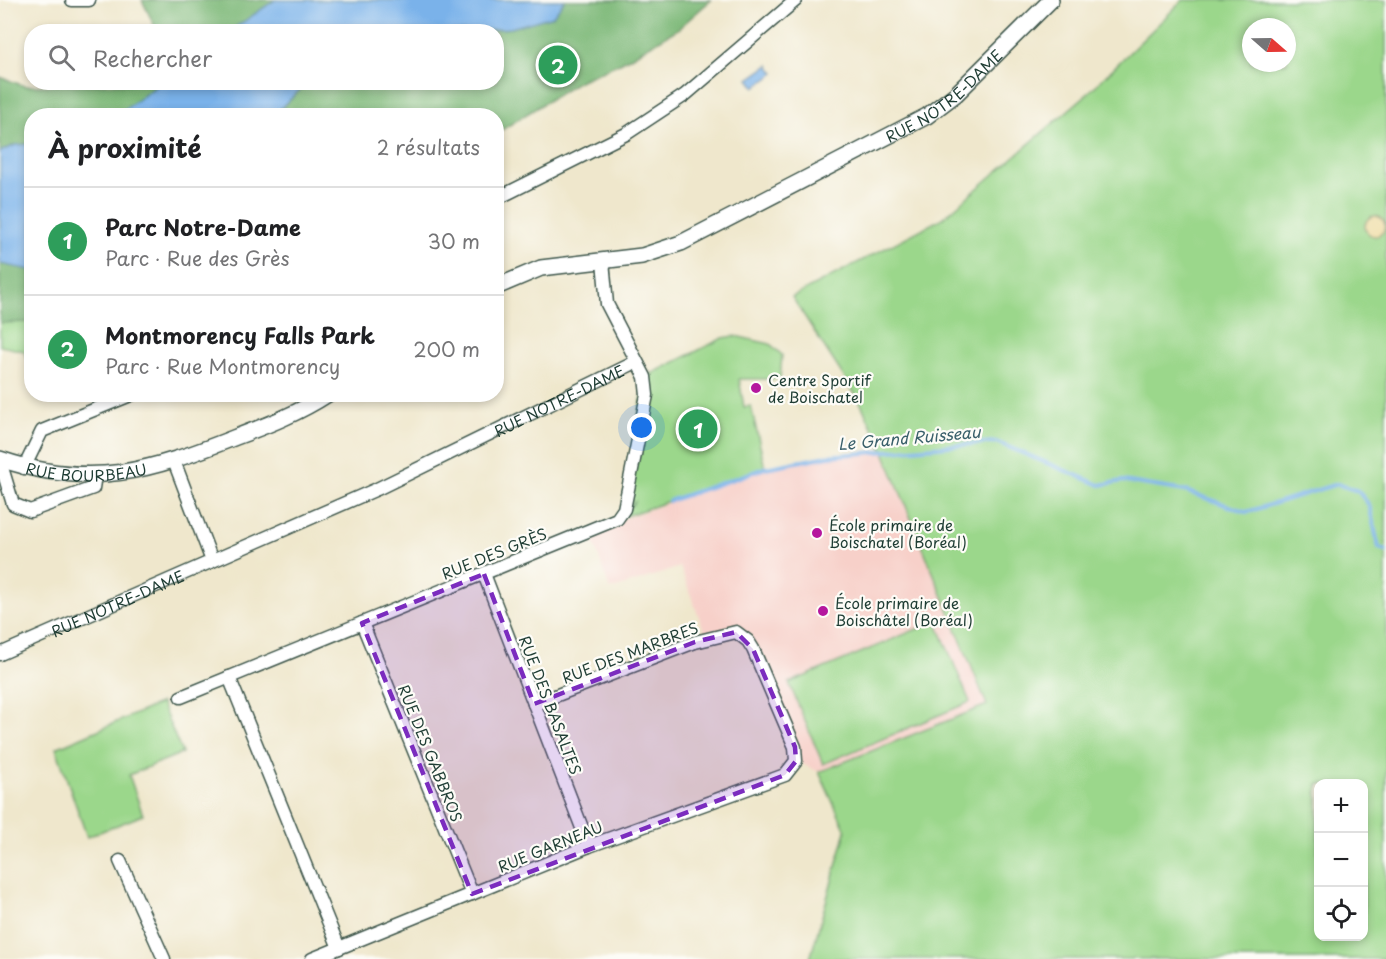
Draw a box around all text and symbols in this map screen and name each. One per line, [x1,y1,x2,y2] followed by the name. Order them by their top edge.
[1242,18,1296,72] north arrow
[24,24,504,90] search box
[45,41,78,74] icon: search
[93,41,212,74] text: Rechercher
[538,42,578,88] pin: 2
[881,43,1007,147] street label: RUE NOTRE-DAME
[48,128,202,167] text: À proximité
[377,132,480,162] text: 2 résultats
[105,210,301,243] text: Parc Notre-Dame
[63,226,72,256] text: 1
[427,226,480,256] text: 30 m
[105,243,290,273] text: Parc · Rue des Grès
[105,318,375,351] text: Montmorency Falls Park
[60,334,75,364] text: 2
[413,334,480,364] text: 200 m
[105,351,340,381] text: Parc · Rue Montmorency
[490,358,628,442] street label: RUE NOTRE-DAME
[768,368,872,408] place label: Centre Sportif de Boischatel
[749,381,763,395] marker: Centre Sportif de Boischatel
[678,406,718,452] pin: 1
[627,413,656,442] your location
[837,419,983,455] water label: Le Grand Ruisseau
[24,456,149,486] street label: RUE BOURBEAU
[829,513,967,553] place label: École primaire de Boischatel (Boréal)
[438,521,550,585] street label: RUE DES GRÈS
[810,526,824,540] marker: École primaire de Boischatel (Boréal)
[47,563,187,642] street label: RUE NOTRE-DAME
[835,591,973,631] place label: École primaire de Boischâtel (Boréal)
[816,604,830,618] marker: École primaire de Boischâtel (Boréal)
[558,615,702,689] street label: RUE DES MARBRES
[514,632,588,778] street label: RUE DES BASALTES
[393,681,469,825] street label: RUE DES GABBROS
[1314,779,1368,941] map controls
[1314,779,1368,833] button: +
[494,814,606,878] street label: RUE GARNEAU
[1314,833,1368,887] button: −
[1314,887,1368,941] button: locate

